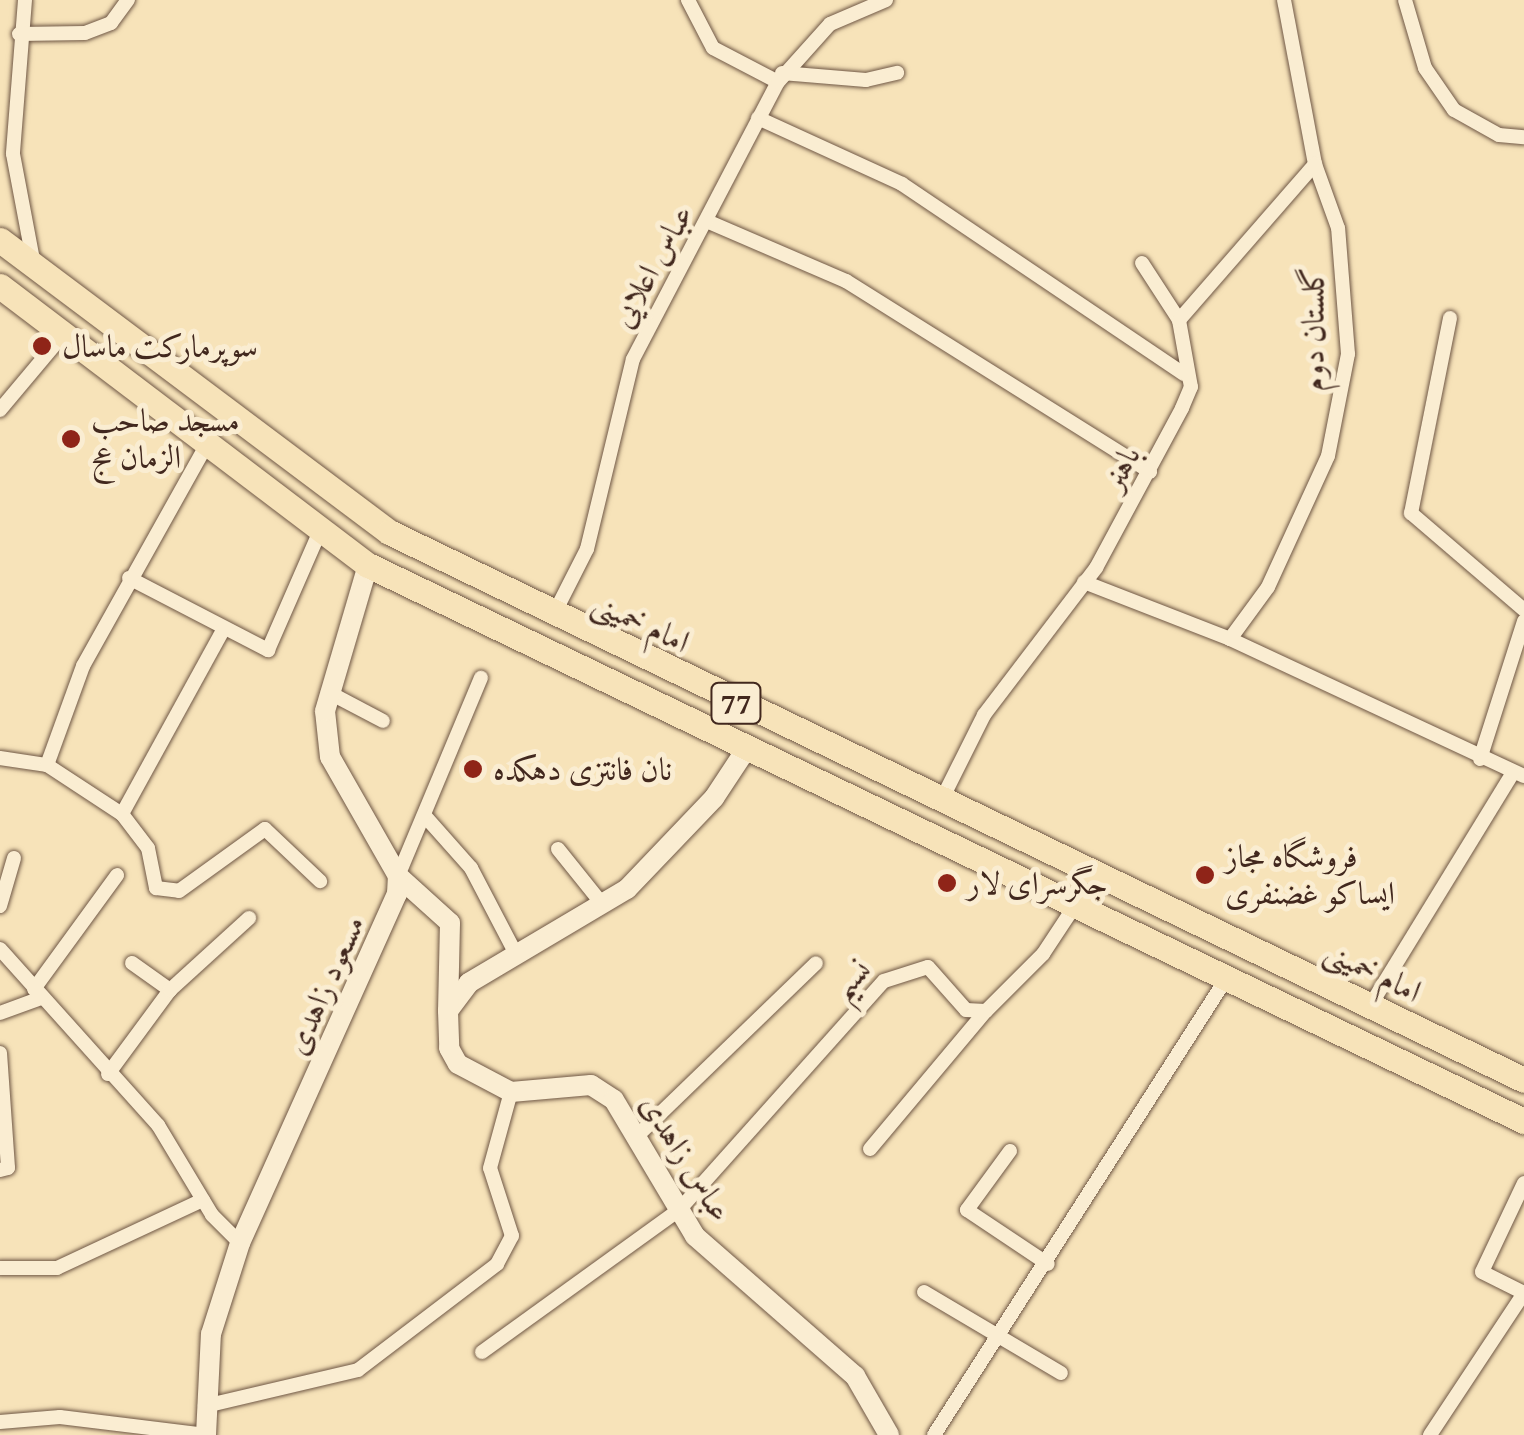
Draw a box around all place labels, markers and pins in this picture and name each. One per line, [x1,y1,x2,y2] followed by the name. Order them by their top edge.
[62,327,258,365] place label: سوپرمارکت ماسال
[31,335,53,357] marker: سوپرمارکت ماسال
[91,402,240,477] place label: مسجد صاحب الزمان عج
[60,428,82,450] marker: مسجد صاحب الزمان عج
[493,750,672,788] place label: نان فانتزی دهکده
[462,758,484,780] marker: نان فانتزی دهکده
[1225,838,1395,913] place label: فروشگاه مجاز ایساکو غضنفری
[967,864,1108,902] place label: جگرسرای لار
[1194,864,1216,886] marker: فروشگاه مجاز ایساکو غضنفری
[936,872,958,894] marker: جگرسرای لار

